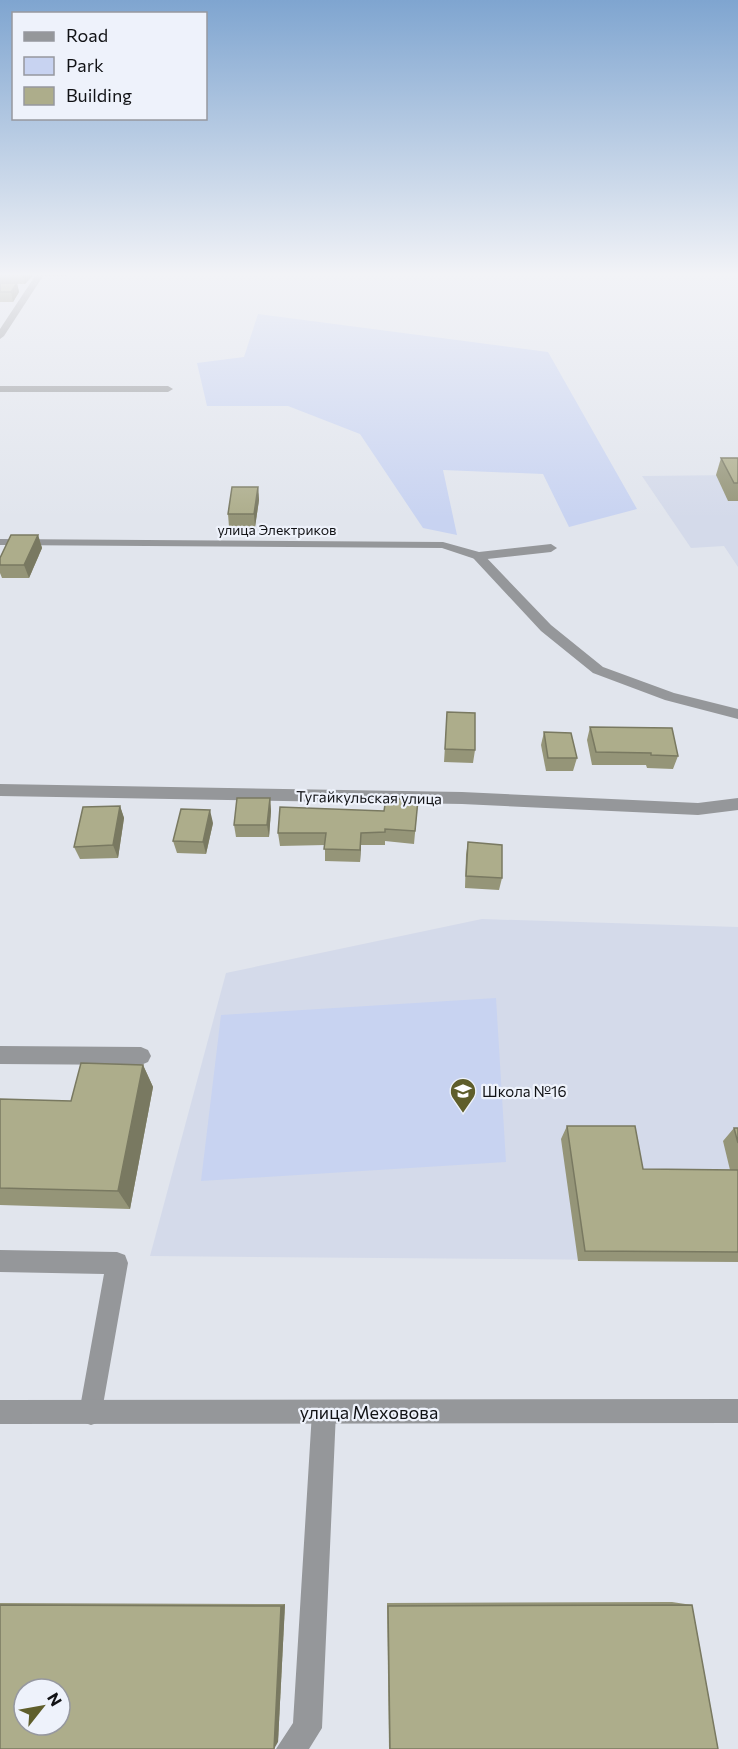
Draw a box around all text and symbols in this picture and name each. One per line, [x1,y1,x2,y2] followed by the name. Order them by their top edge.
[12,12,207,120] legend
[66,24,108,46] text: Road
[66,54,104,76] text: Park
[66,84,132,106] text: Building
[217,521,337,538] street label: улица Электриков
[296,787,442,807] street label: Тугайкульская улица
[448,1076,478,1114] school or university icon: Школа №16
[482,1082,567,1100] place label: Школа №16
[300,1401,438,1423] street label: улица Меховова
[12,1677,72,1737] north arrow
[44,1689,67,1709] text: N

